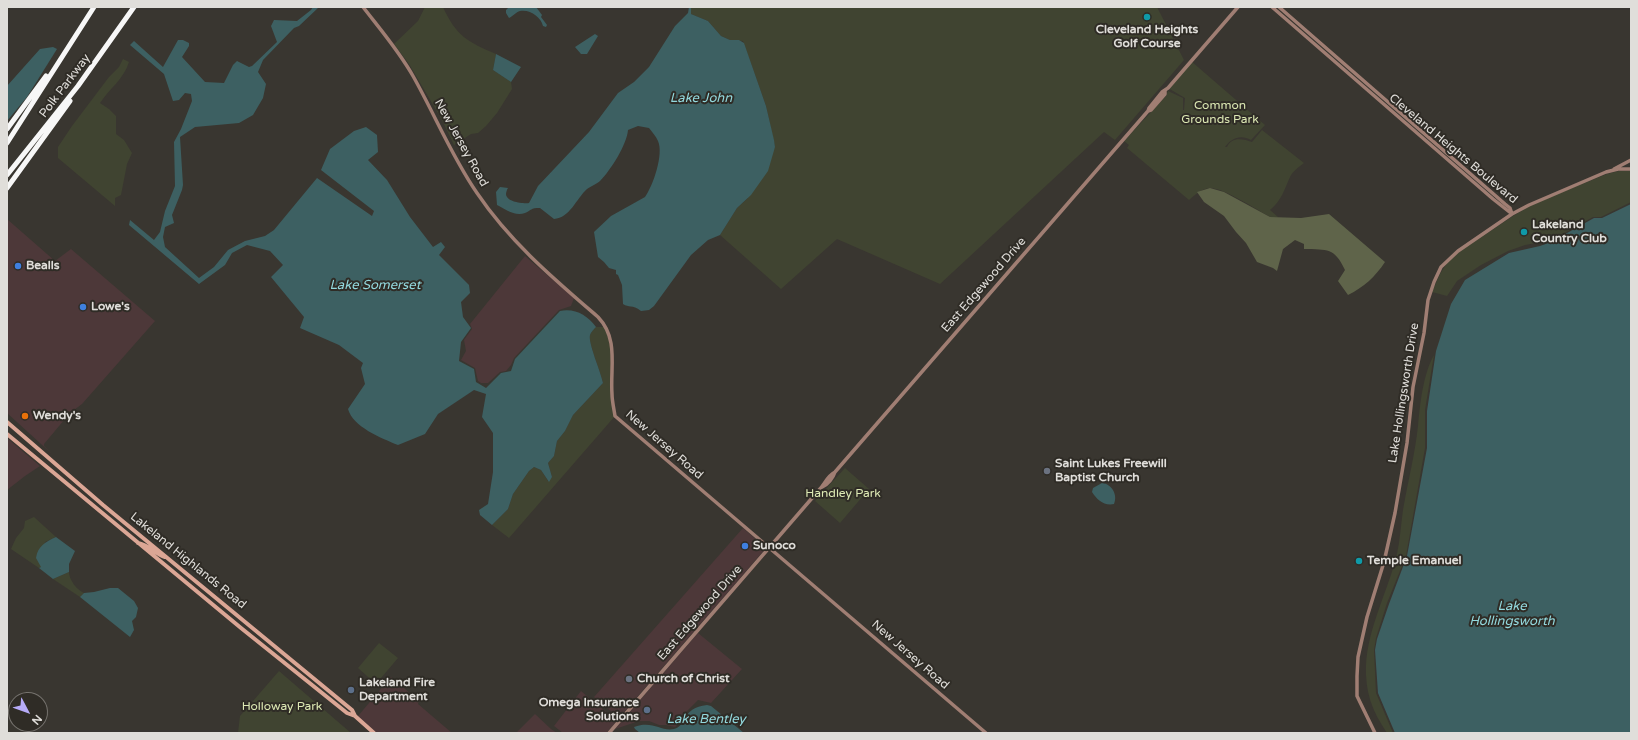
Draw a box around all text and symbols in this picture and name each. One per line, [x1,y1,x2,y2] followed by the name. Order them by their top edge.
[1142,12,1152,22] marker: Cleveland Heights Golf Course
[1096,23,1198,51] place label: Cleveland Heights Golf Course
[36,51,94,121] street label: Polk Parkway
[670,91,732,107] water label: Lake John
[1386,91,1520,207] street label: Cleveland Heights Boulevard
[431,97,491,189] street label: New Jersey Road
[1181,99,1259,127] park label: Common Grounds Park
[1532,218,1607,246] place label: Lakeland Country Club
[1519,227,1529,237] marker: Lakeland Country Club
[939,234,1029,336] street label: East Edgewood Drive
[26,259,60,273] place label: Bealls
[13,261,23,271] marker: Bealls
[329,278,421,294] water label: Lake Somerset
[91,300,130,314] place label: Lowe's
[78,302,88,312] marker: Lowe's
[1386,322,1422,464] street label: Lake Hollingsworth Drive
[622,407,706,483] street label: New Jersey Road
[33,409,81,423] place label: Wendy's
[20,411,30,421] marker: Wendy's
[1055,457,1167,485] place label: Saint Lukes Freewill Baptist Church
[1042,466,1052,476] marker: Saint Lukes Freewill Baptist Church
[805,487,881,501] park label: Handley Park
[127,510,249,612] street label: Lakeland Highlands Road
[753,539,796,553] place label: Sunoco
[740,541,750,551] marker: Sunoco
[1367,554,1461,568] place label: Temple Emanuel
[1354,556,1364,566] marker: Temple Emanuel
[655,562,745,664] street label: East Edgewood Drive
[1469,599,1555,630] water label: Lake Hollingsworth
[868,617,952,693] street label: New Jersey Road
[637,672,730,686] place label: Church of Christ
[624,674,634,684] marker: Church of Christ
[359,676,435,704] place label: Lakeland Fire Department
[346,685,356,695] marker: Lakeland Fire Department
[8,692,48,732] north arrow
[539,696,639,724] place label: Omega Insurance Solutions
[242,700,322,714] park label: Holloway Park
[642,705,652,715] marker: Omega Insurance Solutions
[29,712,44,727] text: N
[666,712,746,728] water label: Lake Bentley

